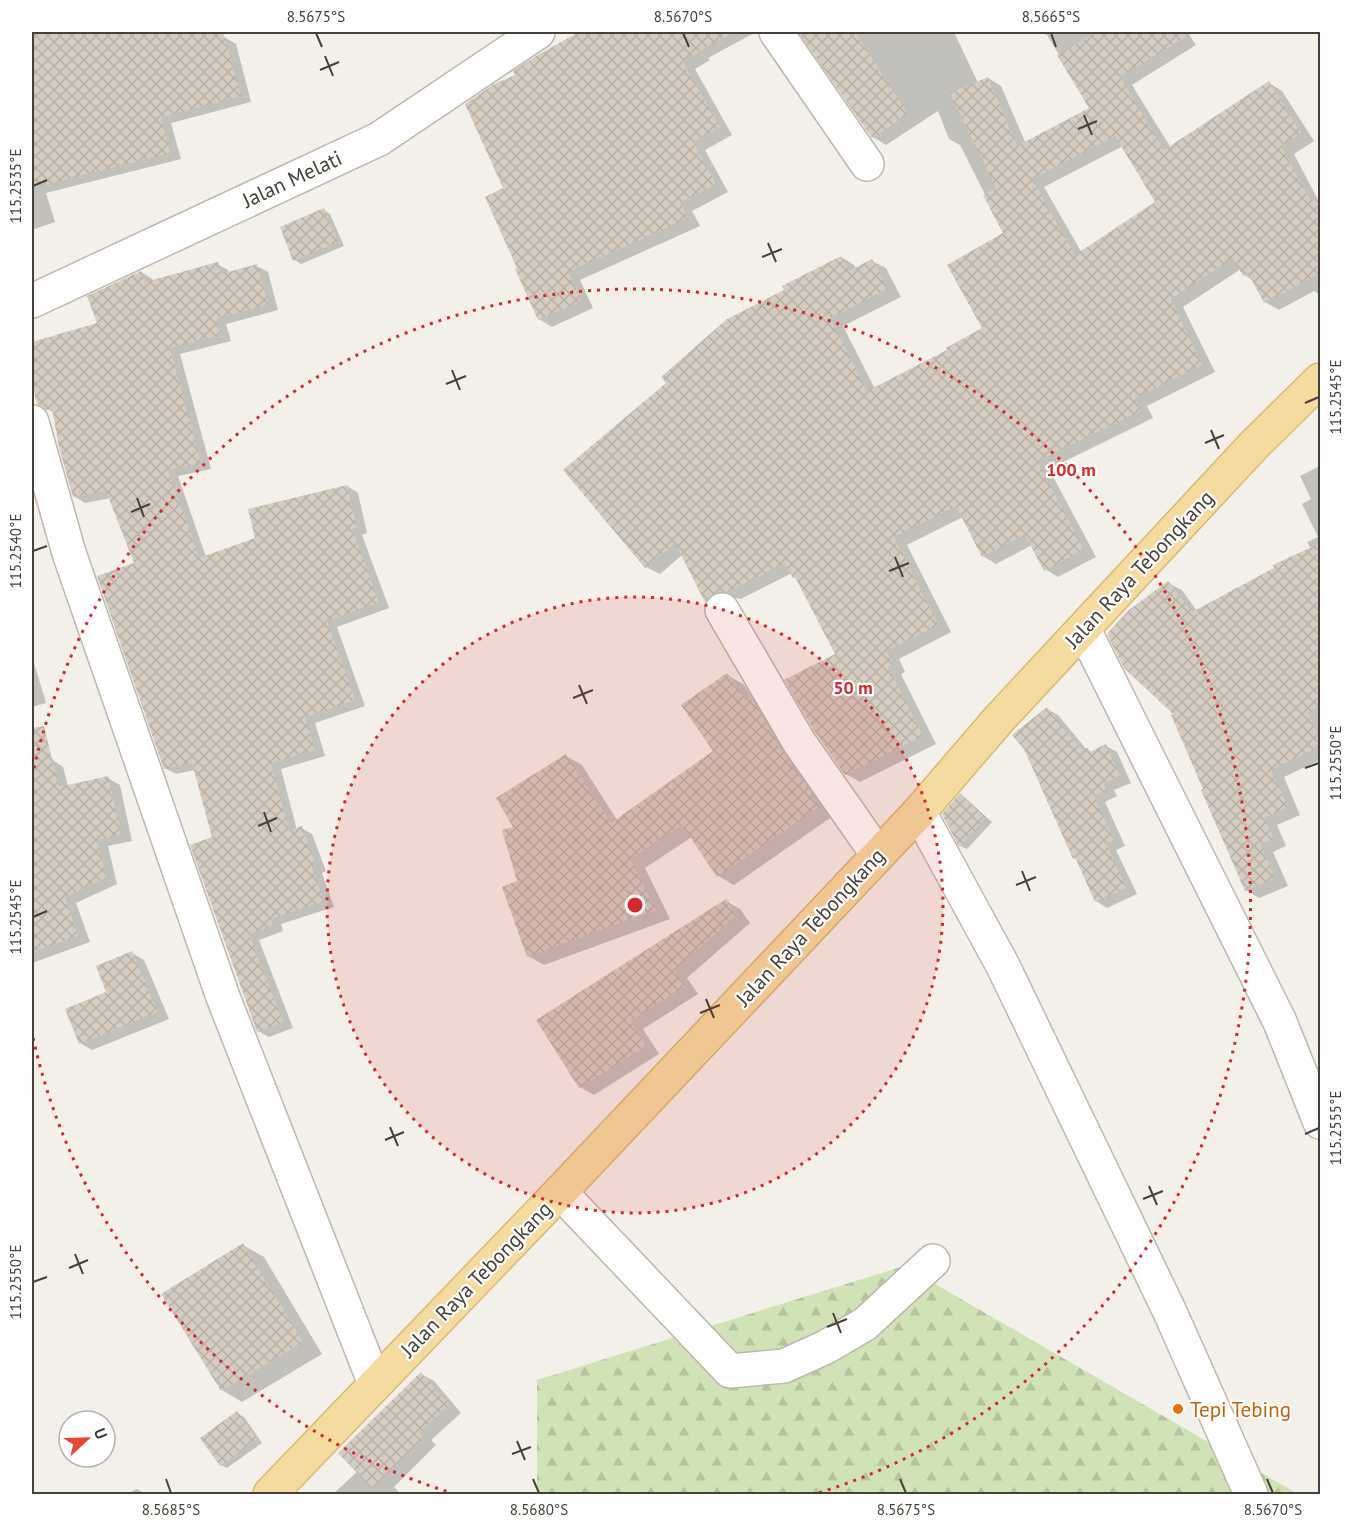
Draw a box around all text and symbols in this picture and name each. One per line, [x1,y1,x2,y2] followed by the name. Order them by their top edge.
[287,7,345,26] text: 8.5675°S
[654,7,712,26] text: 8.5670°S
[1022,7,1080,26] text: 8.5665°S
[237,144,346,214] street label: Jalan Melati
[6,149,25,223] text: 115.2535°E
[1326,360,1345,434] text: 115.2545°E
[1046,458,1096,481] text: 100 m
[1058,484,1219,654] street label: Jalan Raya Tebongkang
[6,514,25,588] text: 115.2540°E
[833,676,873,699] text: 50 m
[1326,726,1345,800] text: 115.2550°E
[729,842,890,1012] street label: Jalan Raya Tebongkang
[6,880,25,954] text: 115.2545°E
[625,895,645,915] centre of rings
[1326,1091,1345,1165] text: 115.2555°E
[394,1195,557,1363] street label: Jalan Raya Tebongkang
[6,1245,25,1319] text: 115.2550°E
[1190,1396,1291,1423] place label: Tepi Tebing
[1171,1402,1185,1416] marker: Tepi Tebing
[57,1409,117,1469] north arrow
[90,1425,112,1442] text: U
[142,1500,200,1519] text: 8.5685°S
[510,1500,568,1519] text: 8.5680°S
[877,1500,935,1519] text: 8.5675°S
[1244,1500,1302,1519] text: 8.5670°S

